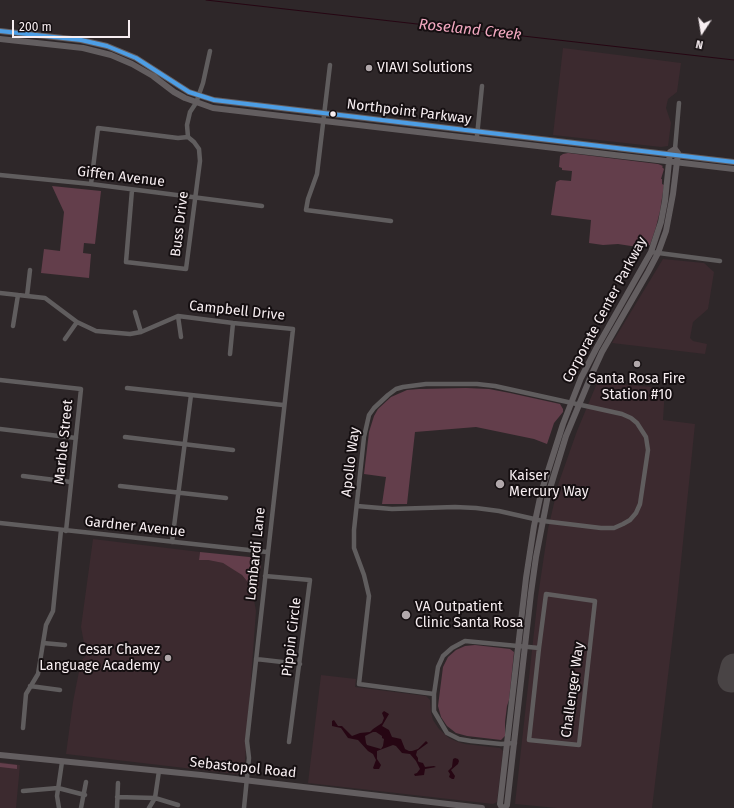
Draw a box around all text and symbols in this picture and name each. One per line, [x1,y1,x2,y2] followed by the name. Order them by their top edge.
[14,12,132,38] scale bar
[682,12,722,52] north arrow
[418,16,522,44] water label: Roseland Creek
[19,20,52,34] text: 200 m
[694,37,704,51] text: N
[377,60,472,76] place label: VIAVI Solutions
[364,63,374,73] marker: VIAVI Solutions
[346,96,472,128] street label: Northpoint Parkway
[328,109,338,119] unlabelled marker
[76,163,166,191] street label: Giffen Avenue
[168,190,192,258] street label: Buss Drive
[559,234,651,386] street label: Corporate Center Parkway
[188,298,286,324] street label: Campbell Drive
[632,359,642,369] marker: Santa Rosa Fire Station #10
[589,371,685,404] place label: Santa Rosa Fire Station #10
[51,399,77,485] street label: Marble Street
[338,426,364,498] street label: Apollo Way
[509,468,589,500] place label: Kaiser Mercury Way
[494,478,506,490] marker: Kaiser Mercury Way
[243,506,269,602] street label: Lombardi Lane
[84,513,186,541] street label: Gardner Avenue
[279,596,305,678] street label: Pippin Circle
[415,599,523,632] place label: VA Outpatient Clinic Santa Rosa
[400,609,412,621] marker: VA Outpatient Clinic Santa Rosa
[558,641,588,739] street label: Challenger Way
[39,642,160,674] place label: Cesar Chavez Language Academy
[163,653,173,663] marker: Cesar Chavez Language Academy
[189,754,297,782] street label: Sebastopol Road

